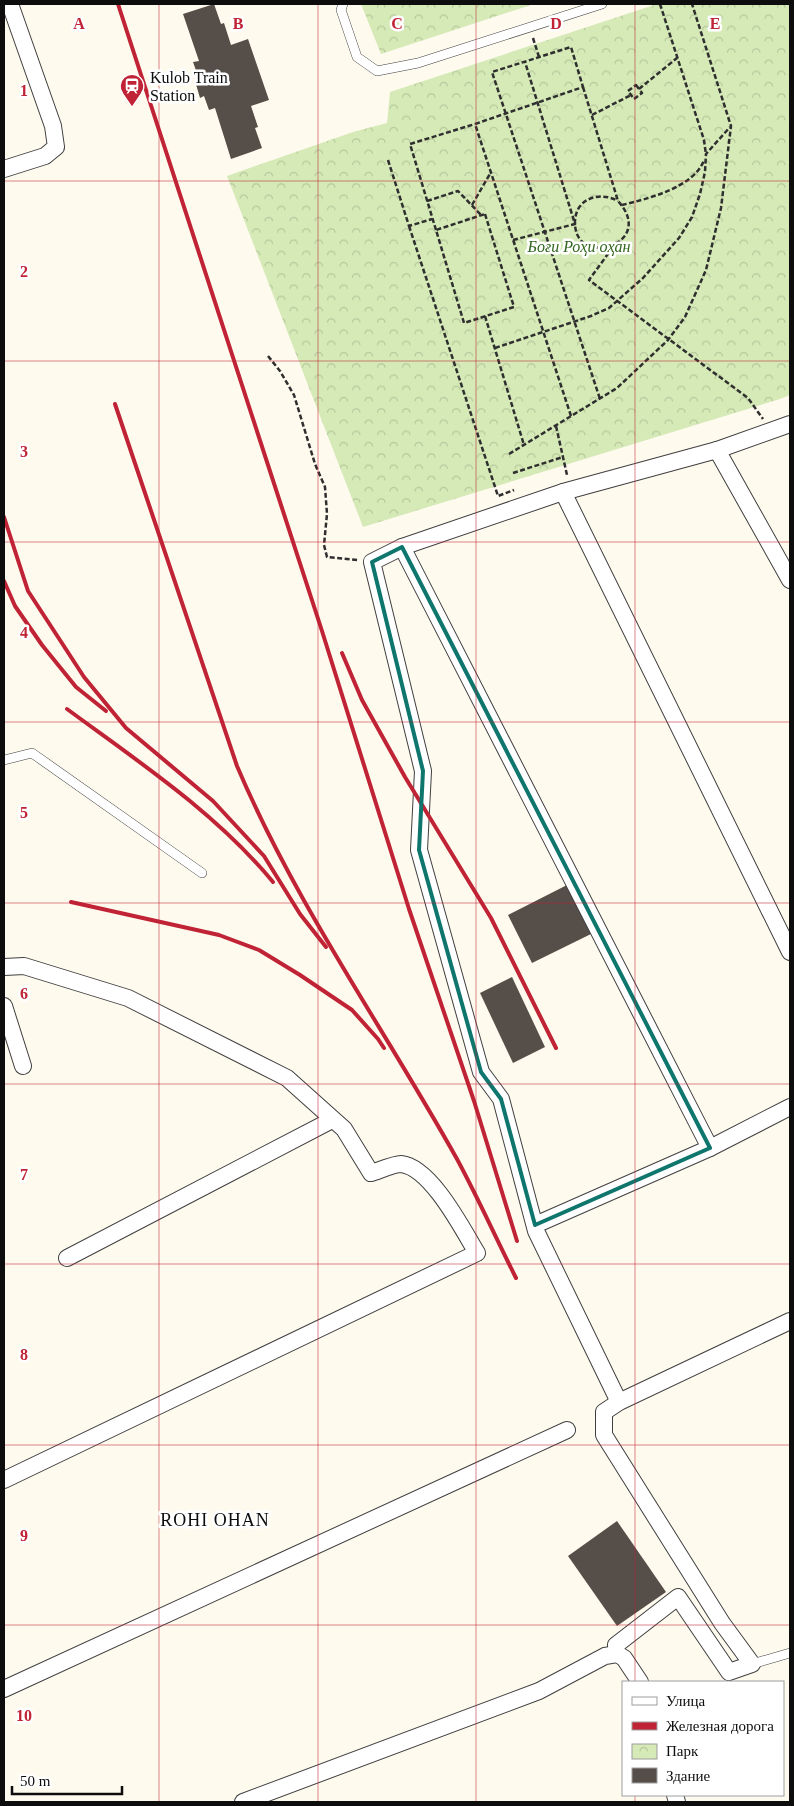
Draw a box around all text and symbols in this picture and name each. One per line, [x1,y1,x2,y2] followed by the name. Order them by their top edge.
[73,15,85,32] text: A
[233,15,244,32] text: B
[391,15,403,32] text: C
[550,15,562,32] text: D
[710,15,720,32] text: E
[150,69,228,104] place label: Kulob Train Station
[119,73,145,107] station icon: Kulob Train Station
[20,82,28,99] text: 1
[526,238,631,256] park label: Боғи Роҳи оҳан
[20,263,28,280] text: 2
[20,443,28,460] text: 3
[20,624,28,641] text: 4
[20,804,28,821] text: 5
[20,985,28,1002] text: 6
[20,1166,28,1183] text: 7
[20,1346,28,1363] text: 8
[160,1510,270,1530] district label: ROHI OHAN
[20,1527,28,1544] text: 9
[622,1681,784,1796] legend
[666,1693,705,1709] text: Улица
[16,1707,32,1724] text: 10
[666,1718,774,1734] text: Железная дорога
[666,1743,699,1759] text: Парк
[12,1764,122,1796] scale bar
[666,1768,710,1784] text: Здание
[20,1773,51,1789] text: 50 m

